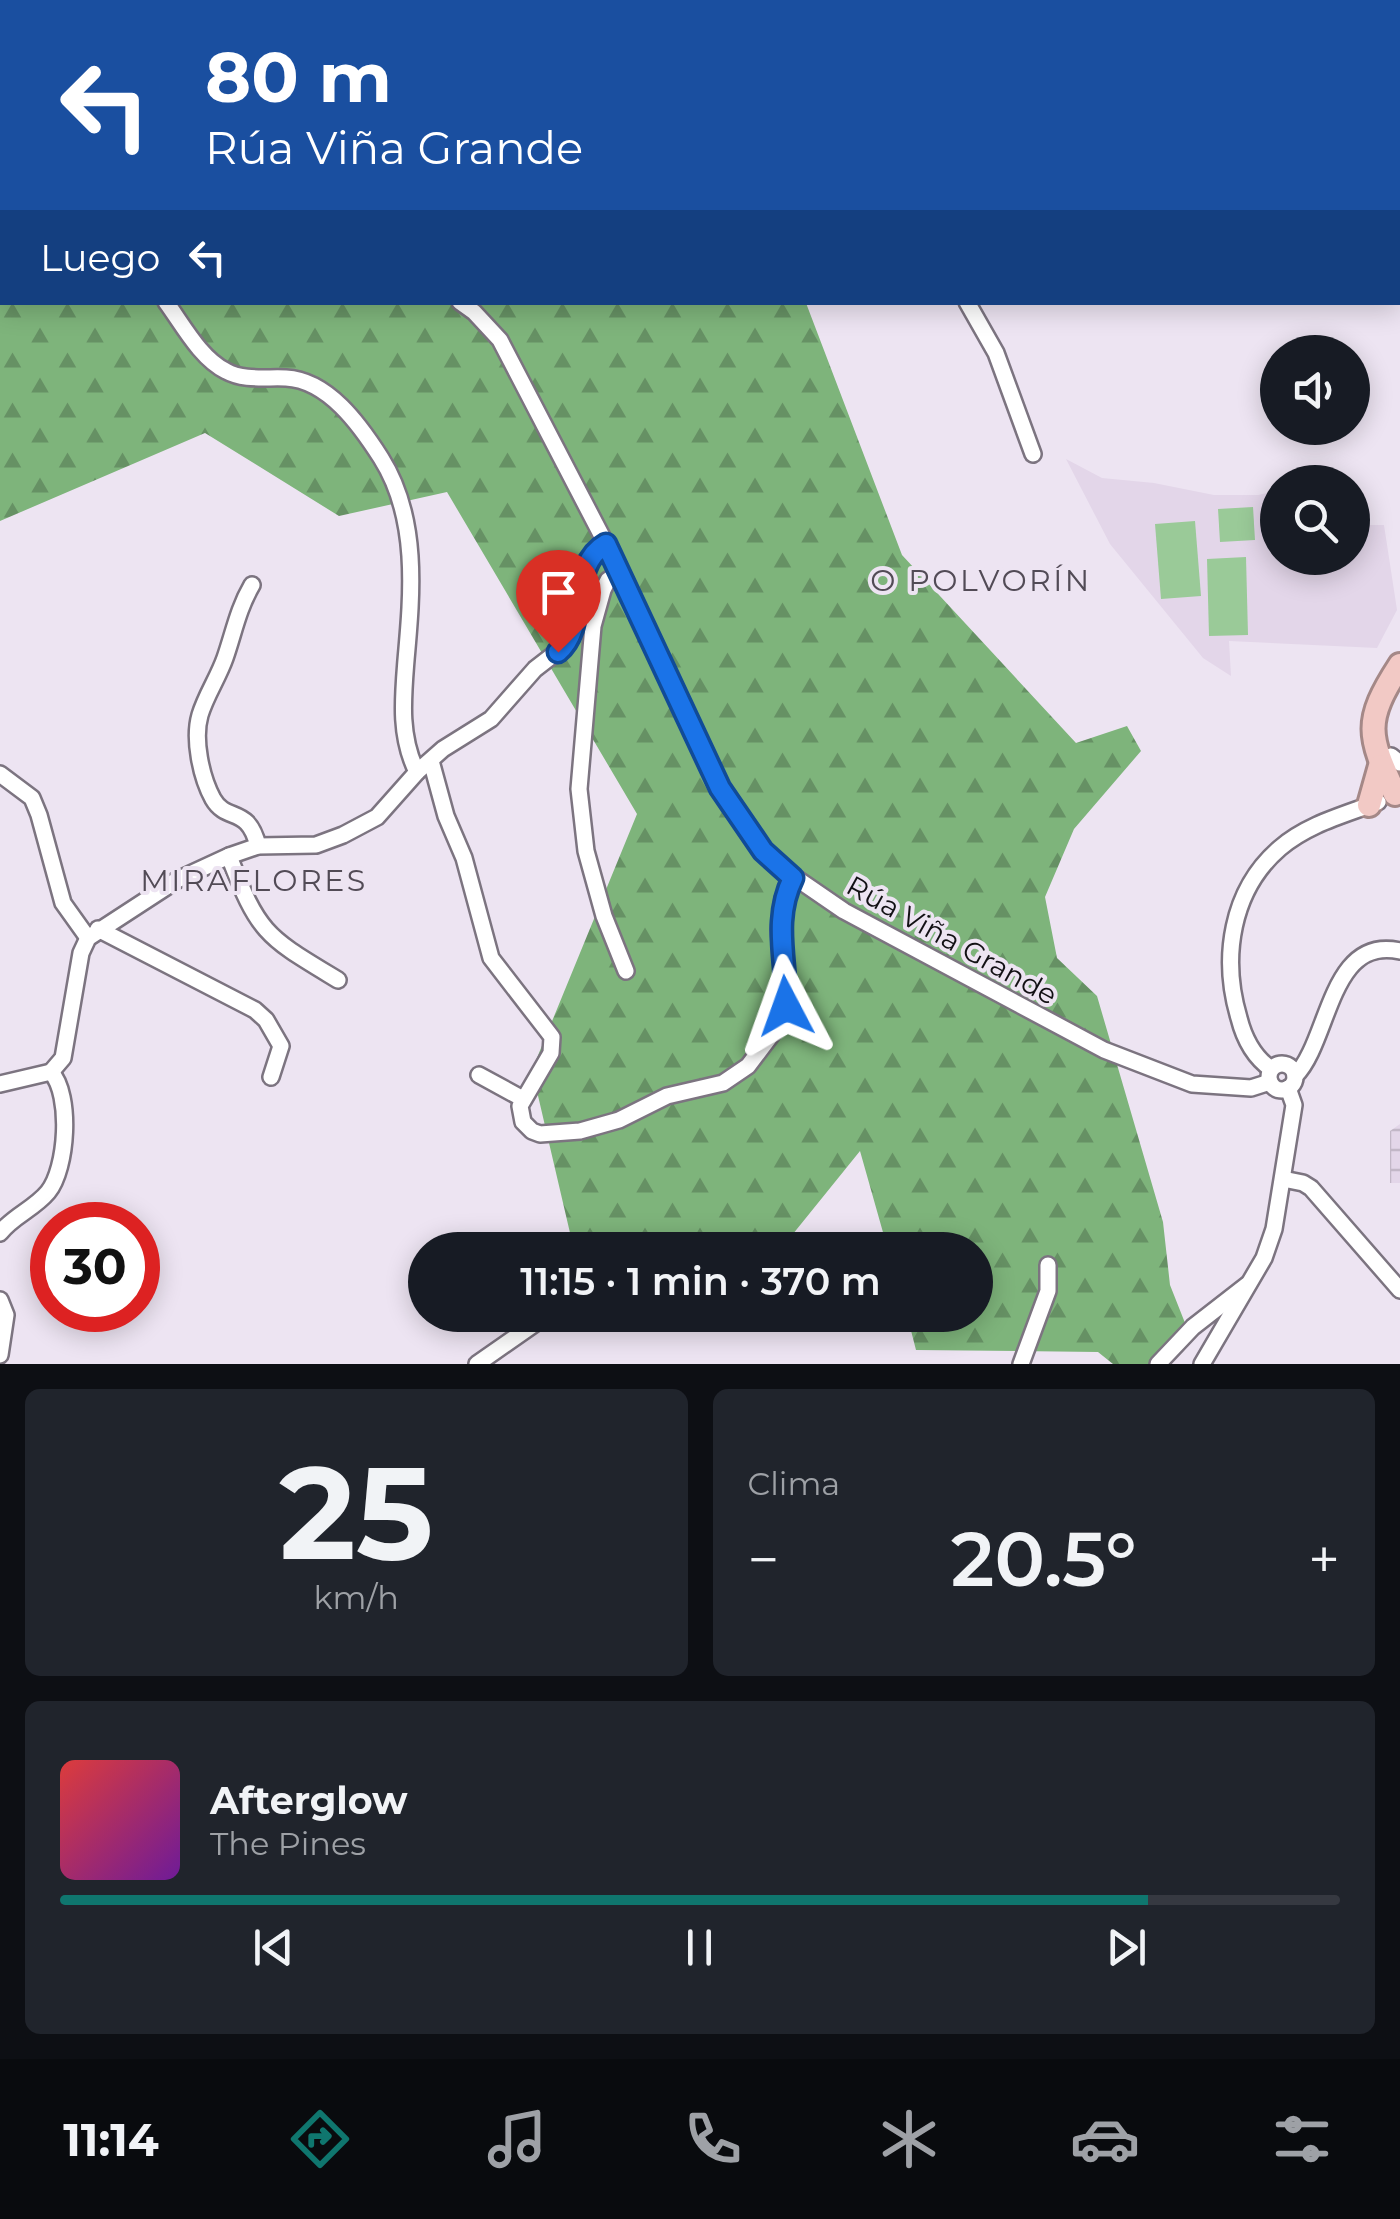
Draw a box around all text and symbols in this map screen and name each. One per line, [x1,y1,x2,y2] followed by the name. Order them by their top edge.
[205,34,392,120] text: 80 m
[40,40,170,170] icon: left
[205,120,583,175] text: Rúa Viña Grande
[180,230,235,285] icon: left
[40,234,160,281] text: Luego
[1260,335,1370,575] map controls
[1260,335,1370,445] button: sound
[1260,465,1370,575] button: search
[516,550,601,653] pin
[870,562,1092,599] district label: O POLVORÍN
[531,565,586,620] icon: arrive
[140,862,368,899] district label: MIRAFLORES
[841,868,1063,1012] street label: Rúa Viña Grande
[734,954,838,1058] position arrow
[30,1202,160,1332] speed limit sign: 30
[520,1258,881,1305] text: 11:15 · 1 min · 370 m
[279,1433,433,1592] text: 25
[748,1464,840,1503] text: Clima
[951,1513,1137,1605] text: 20.5°
[748,1526,779,1593] text: −
[1308,1526,1340,1593] text: +
[314,1578,399,1617] text: km/h
[210,1777,408,1824] text: Afterglow
[210,1824,366,1863] text: The Pines
[246,1920,301,1975] icon: previous
[672,1920,727,1975] icon: pause
[1099,1920,1154,1975] icon: next
[285,2104,355,2174] icon: directions
[482,2104,552,2174] icon: music
[678,2104,748,2174] icon: phone
[874,2104,944,2174] icon: climate
[1070,2104,1140,2174] icon: car
[1267,2104,1337,2174] icon: filters
[63,2112,159,2167] text: 11:14

